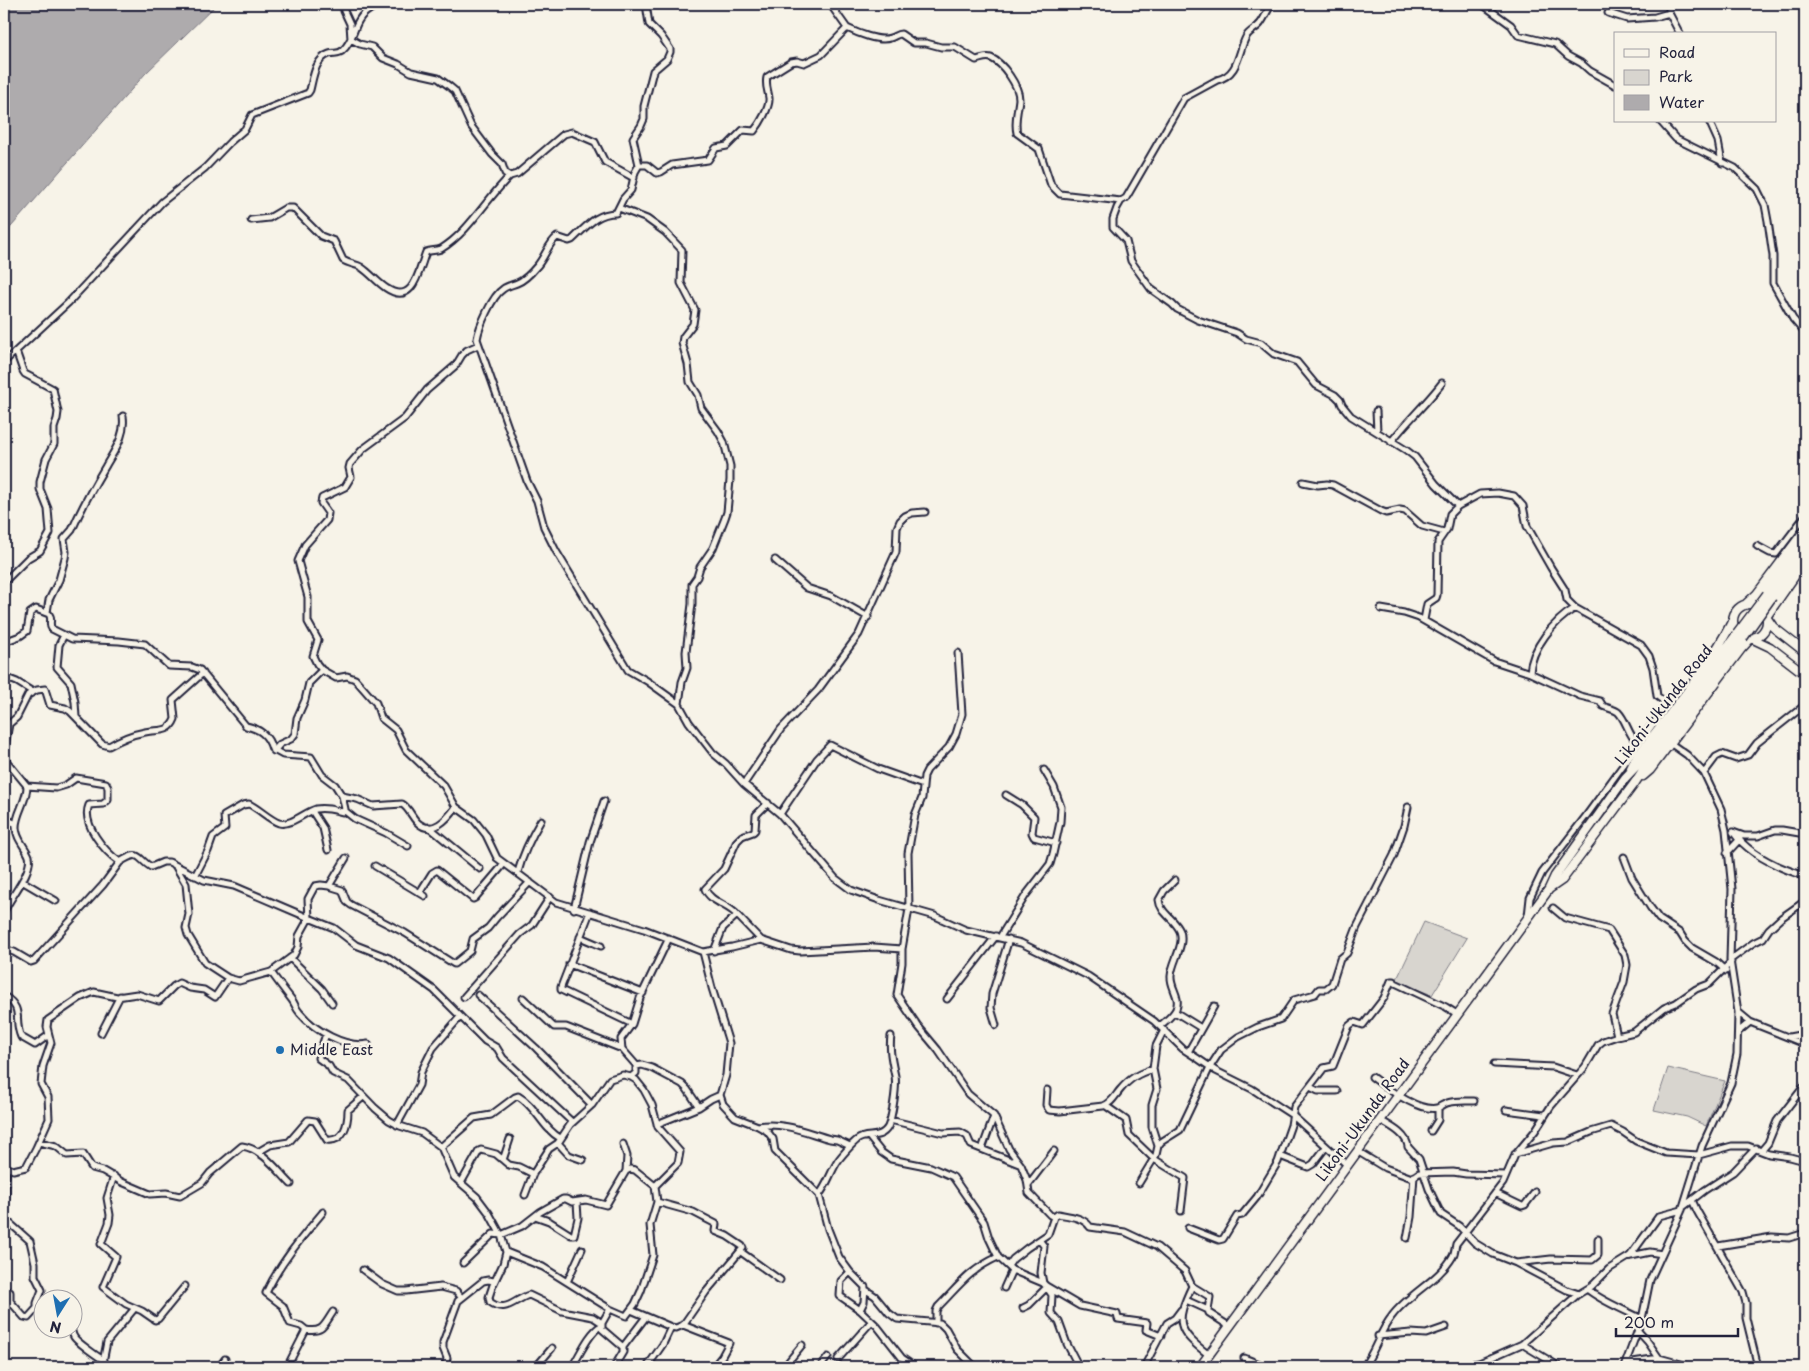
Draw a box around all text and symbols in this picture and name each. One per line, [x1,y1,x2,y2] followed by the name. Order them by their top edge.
[1614,32,1776,122] legend
[1659,40,1695,63] text: Road
[1659,64,1693,87] text: Park
[1659,90,1704,113] text: Water
[1608,639,1717,769] street label: Likoni-Ukunda Road
[290,1037,373,1060] place label: Middle East
[274,1044,286,1056] marker: Middle East
[1309,1053,1414,1185] street label: Likoni-Ukunda Road
[32,1288,82,1338] north arrow
[1616,1306,1739,1338] scale bar
[1624,1310,1674,1333] text: 200 m
[48,1316,63,1339] text: N

